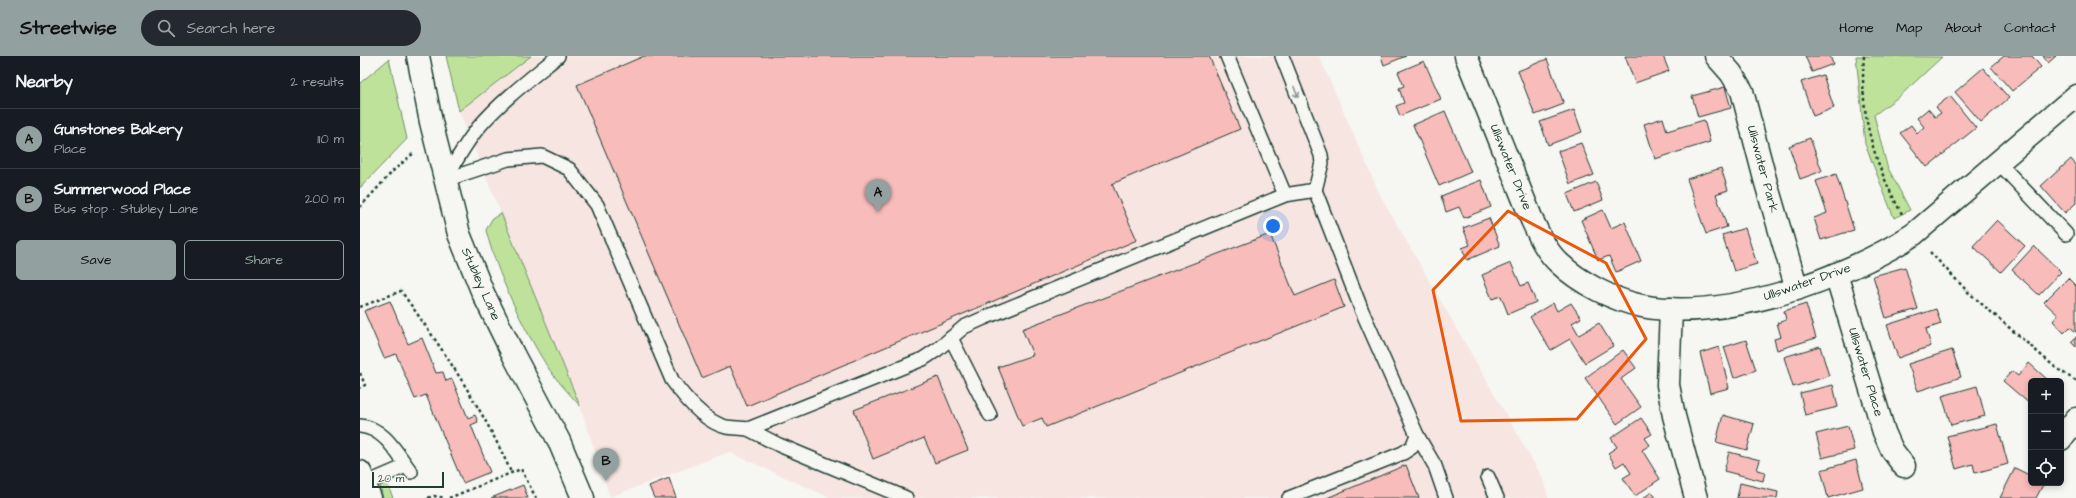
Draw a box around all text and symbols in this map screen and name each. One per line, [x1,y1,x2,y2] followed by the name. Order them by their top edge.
[141,10,421,46] search box
[20,15,117,42] text: Streetwise
[155,17,177,39] icon: search
[187,18,275,39] text: Search here
[1839,18,1874,38] text: Home
[1896,18,1922,38] text: Map
[1944,18,1982,38] text: About
[2004,18,2056,38] text: Contact
[16,70,73,94] text: Nearby
[290,73,344,91] text: 2 results
[1293,86,1301,98] one-way arrow
[54,119,183,140] text: Gunstones Bakery
[1486,121,1536,213] street label: Ullswater Drive
[1743,123,1783,215] street label: Ullswater Park
[25,130,33,148] text: A
[317,130,344,148] text: 110 m
[54,140,86,158] text: Place
[54,179,191,200] text: Summerwood Place
[865,179,891,212] pin: A
[24,190,34,208] text: B
[305,190,344,208] text: 200 m
[54,200,198,218] text: Bus stop · Stubley Lane
[1263,216,1283,236] your location
[16,240,176,280] button: Save
[184,240,344,280] button: Share
[456,245,505,324] street label: Stubley Lane
[1761,259,1853,305] street label: Ullswater Drive
[1844,325,1888,419] street label: Ullswater Place
[2028,378,2064,486] map controls
[2028,378,2064,414] button: +
[2028,414,2064,450] button: −
[593,448,619,481] pin: B
[2028,450,2064,486] button: locate
[372,470,444,489] scale bar
[378,471,404,486] text: 20 m

